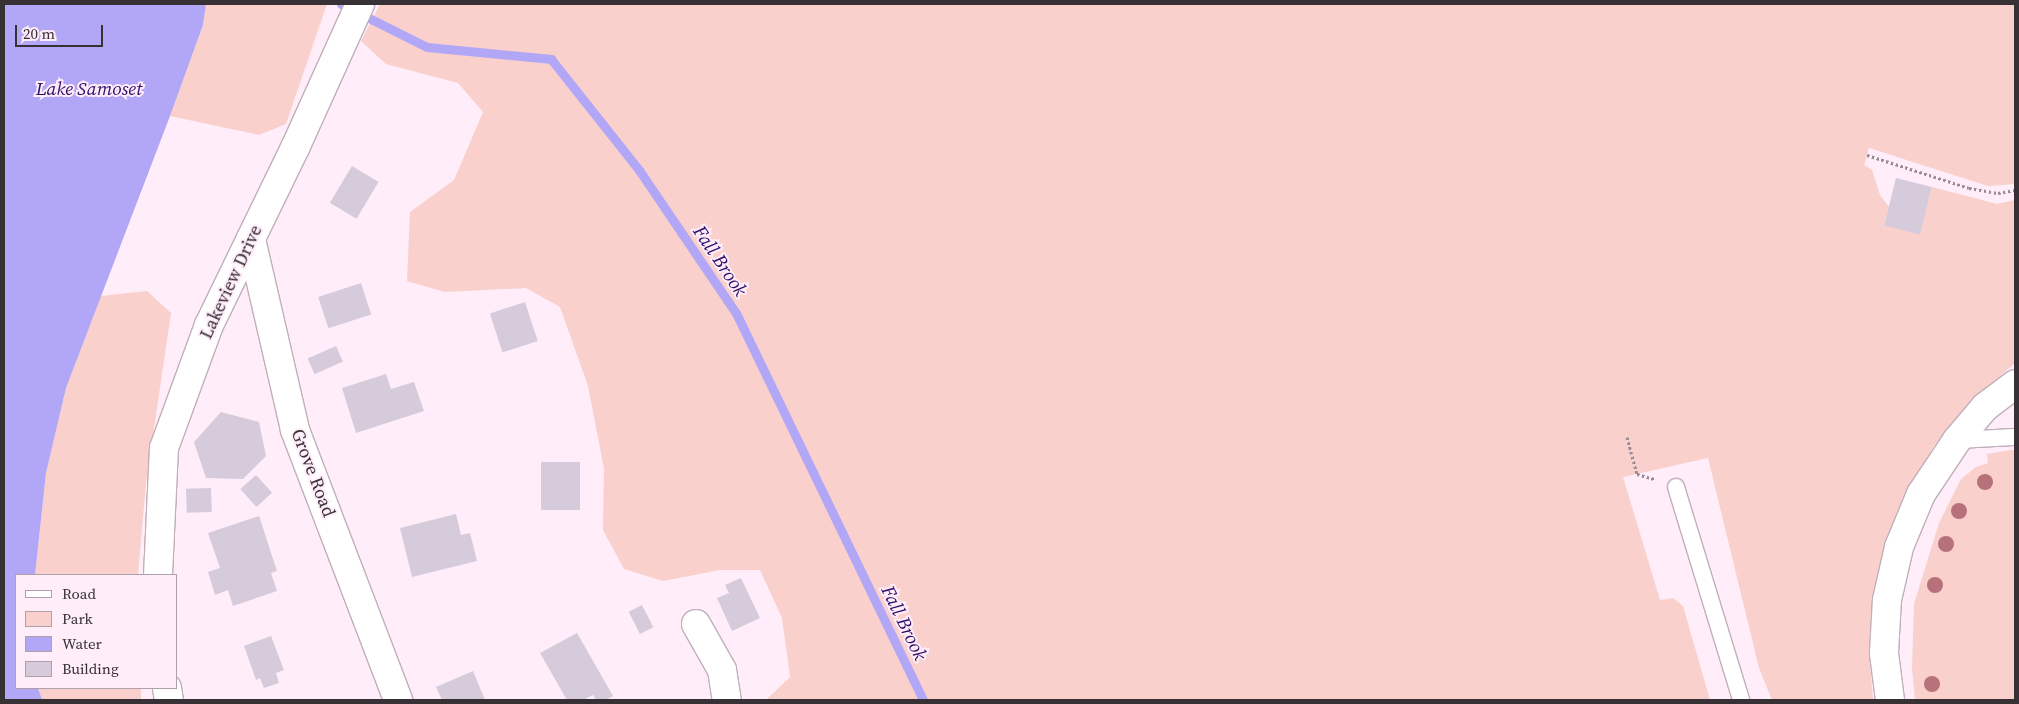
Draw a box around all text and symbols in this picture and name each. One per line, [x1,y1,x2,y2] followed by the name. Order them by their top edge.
[18,15,105,47] scale bar
[23,23,55,44] text: 20 m
[36,78,142,100] water label: Lake Samoset
[688,221,752,301] water label: Fall Brook
[195,222,267,342] street label: Lakeview Drive
[286,426,340,520] street label: Grove Road
[15,574,178,689] legend
[876,582,932,664] water label: Fall Brook
[62,583,96,604] text: Road
[62,608,93,629] text: Park
[62,633,102,654] text: Water
[62,658,119,679] text: Building

